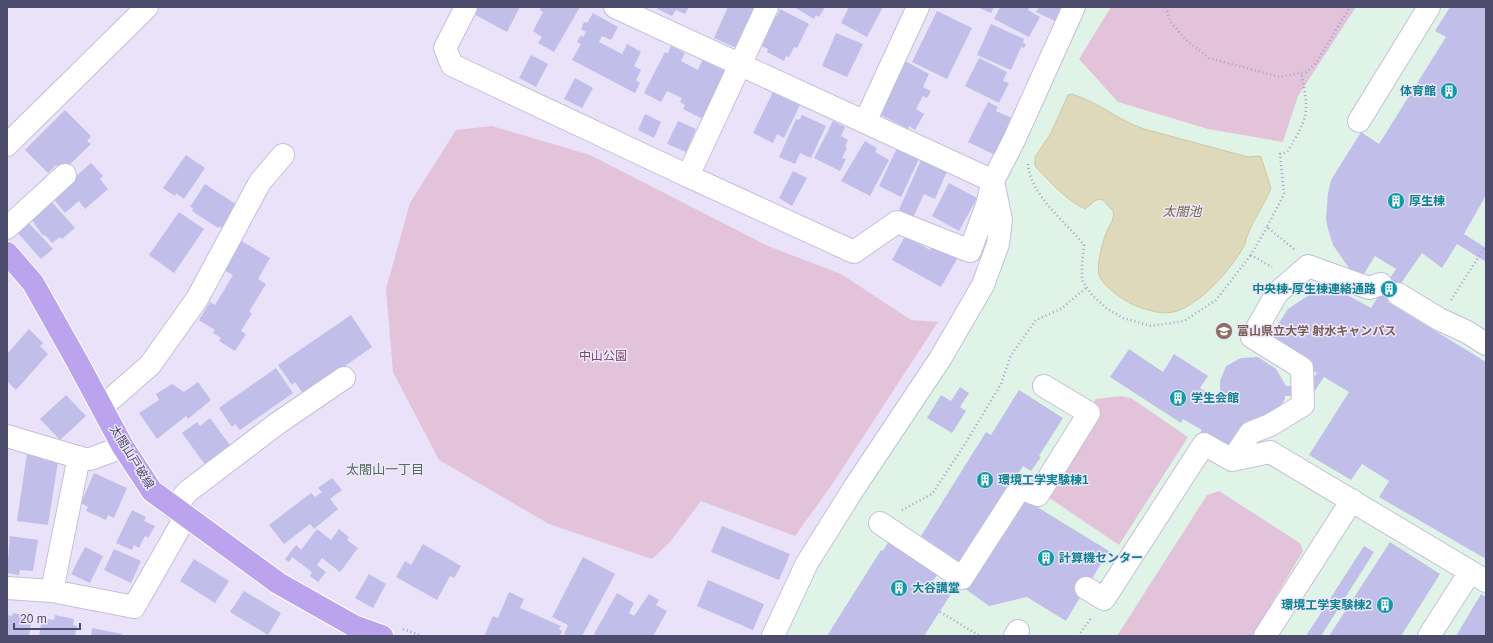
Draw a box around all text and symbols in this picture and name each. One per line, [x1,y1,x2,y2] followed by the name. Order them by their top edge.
[1439,81,1459,101] building icon: 体育館
[1400,84,1436,98] place label: 体育館
[1386,191,1406,211] building icon: 厚生棟
[1409,194,1445,208] place label: 厚生棟
[1162,204,1203,219] water label: 太閤池
[1379,279,1399,299] building icon: 中央棟-厚生棟連絡通路
[1252,282,1376,296] place label: 中央棟-厚生棟連絡通路
[1214,321,1234,341] school or university icon: 富山県立大学 射水キャンパス
[1237,324,1396,338] place label: 富山県立大学 射水キャンパス
[579,349,627,363] park label: 中山公園
[1168,388,1188,408] building icon: 学生会館
[1191,391,1239,405] place label: 学生会館
[107,423,157,491] street label: 太閤山戸破線
[346,462,424,477] district label: 太閤山一丁目
[975,470,995,490] building icon: 環境工学実験棟1
[998,473,1089,487] place label: 環境工学実験棟1
[1036,548,1056,568] building icon: 計算機センター
[1059,551,1143,565] place label: 計算機センター
[889,578,909,598] building icon: 大谷講堂
[912,581,960,595] place label: 大谷講堂
[1375,595,1395,615] building icon: 環境工学実験棟2
[1281,598,1372,612] place label: 環境工学実験棟2
[14,605,80,631] scale bar
[20,612,47,626] text: 20 m

